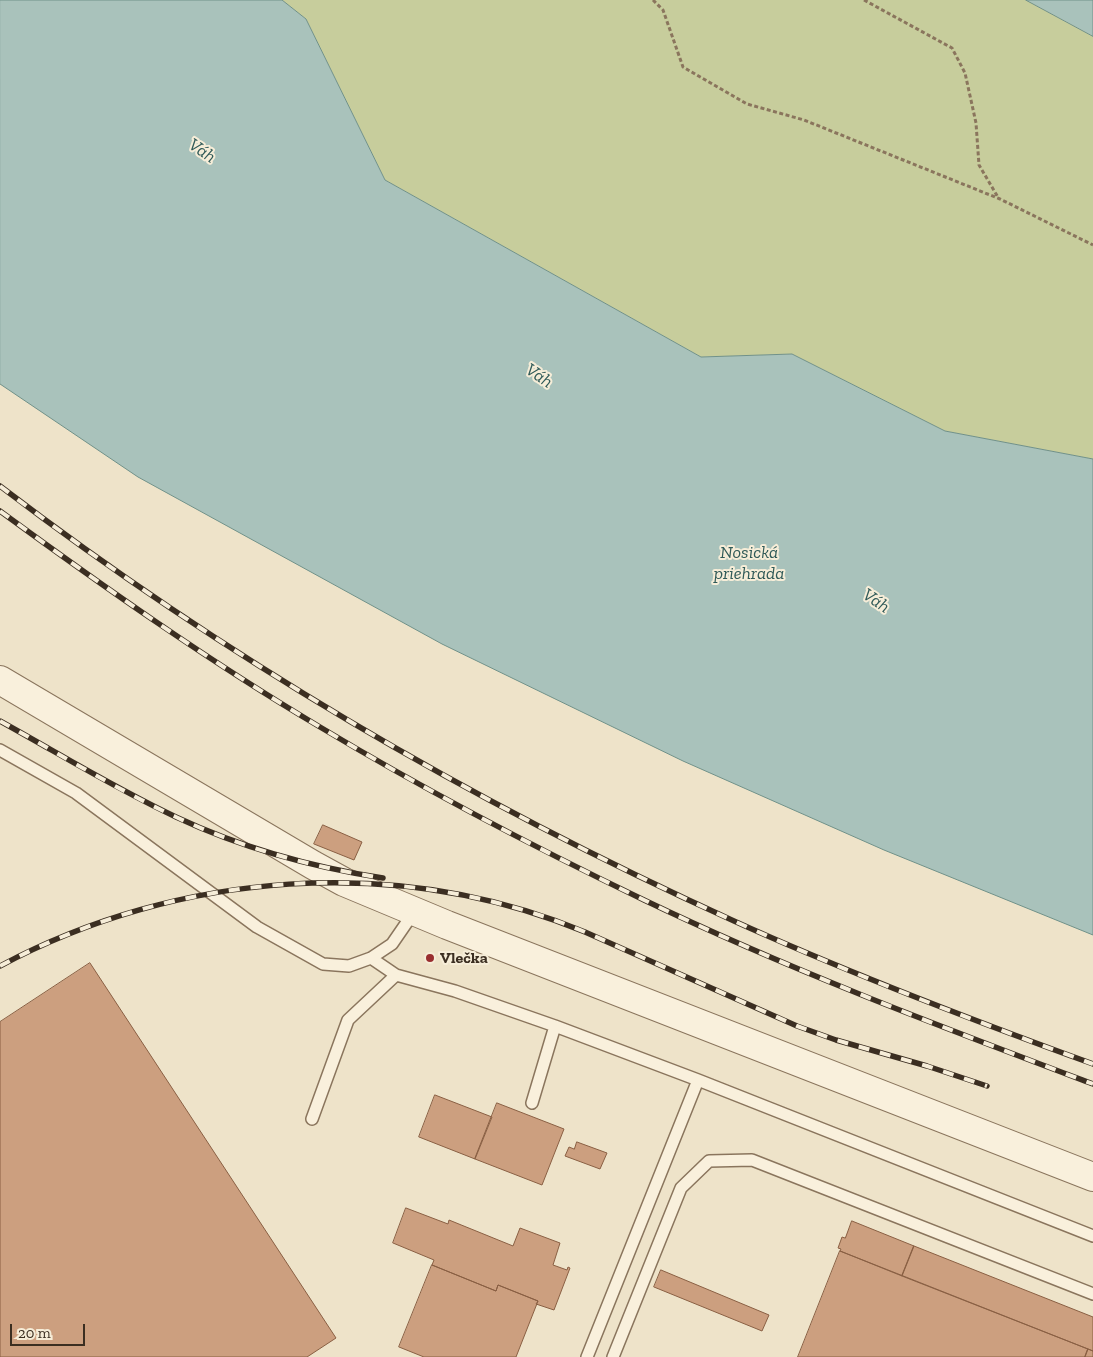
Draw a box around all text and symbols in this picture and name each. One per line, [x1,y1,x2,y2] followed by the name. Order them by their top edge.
[184,134,220,168] water label: Váh
[521,359,557,393] water label: Váh
[714,542,784,584] water label: Nosická priehrada
[858,584,894,618] water label: Váh
[440,948,488,968] place label: Vlečka
[424,952,436,964] marker: Vlečka
[12,1314,88,1346] scale bar
[18,1324,51,1342] text: 20 m

